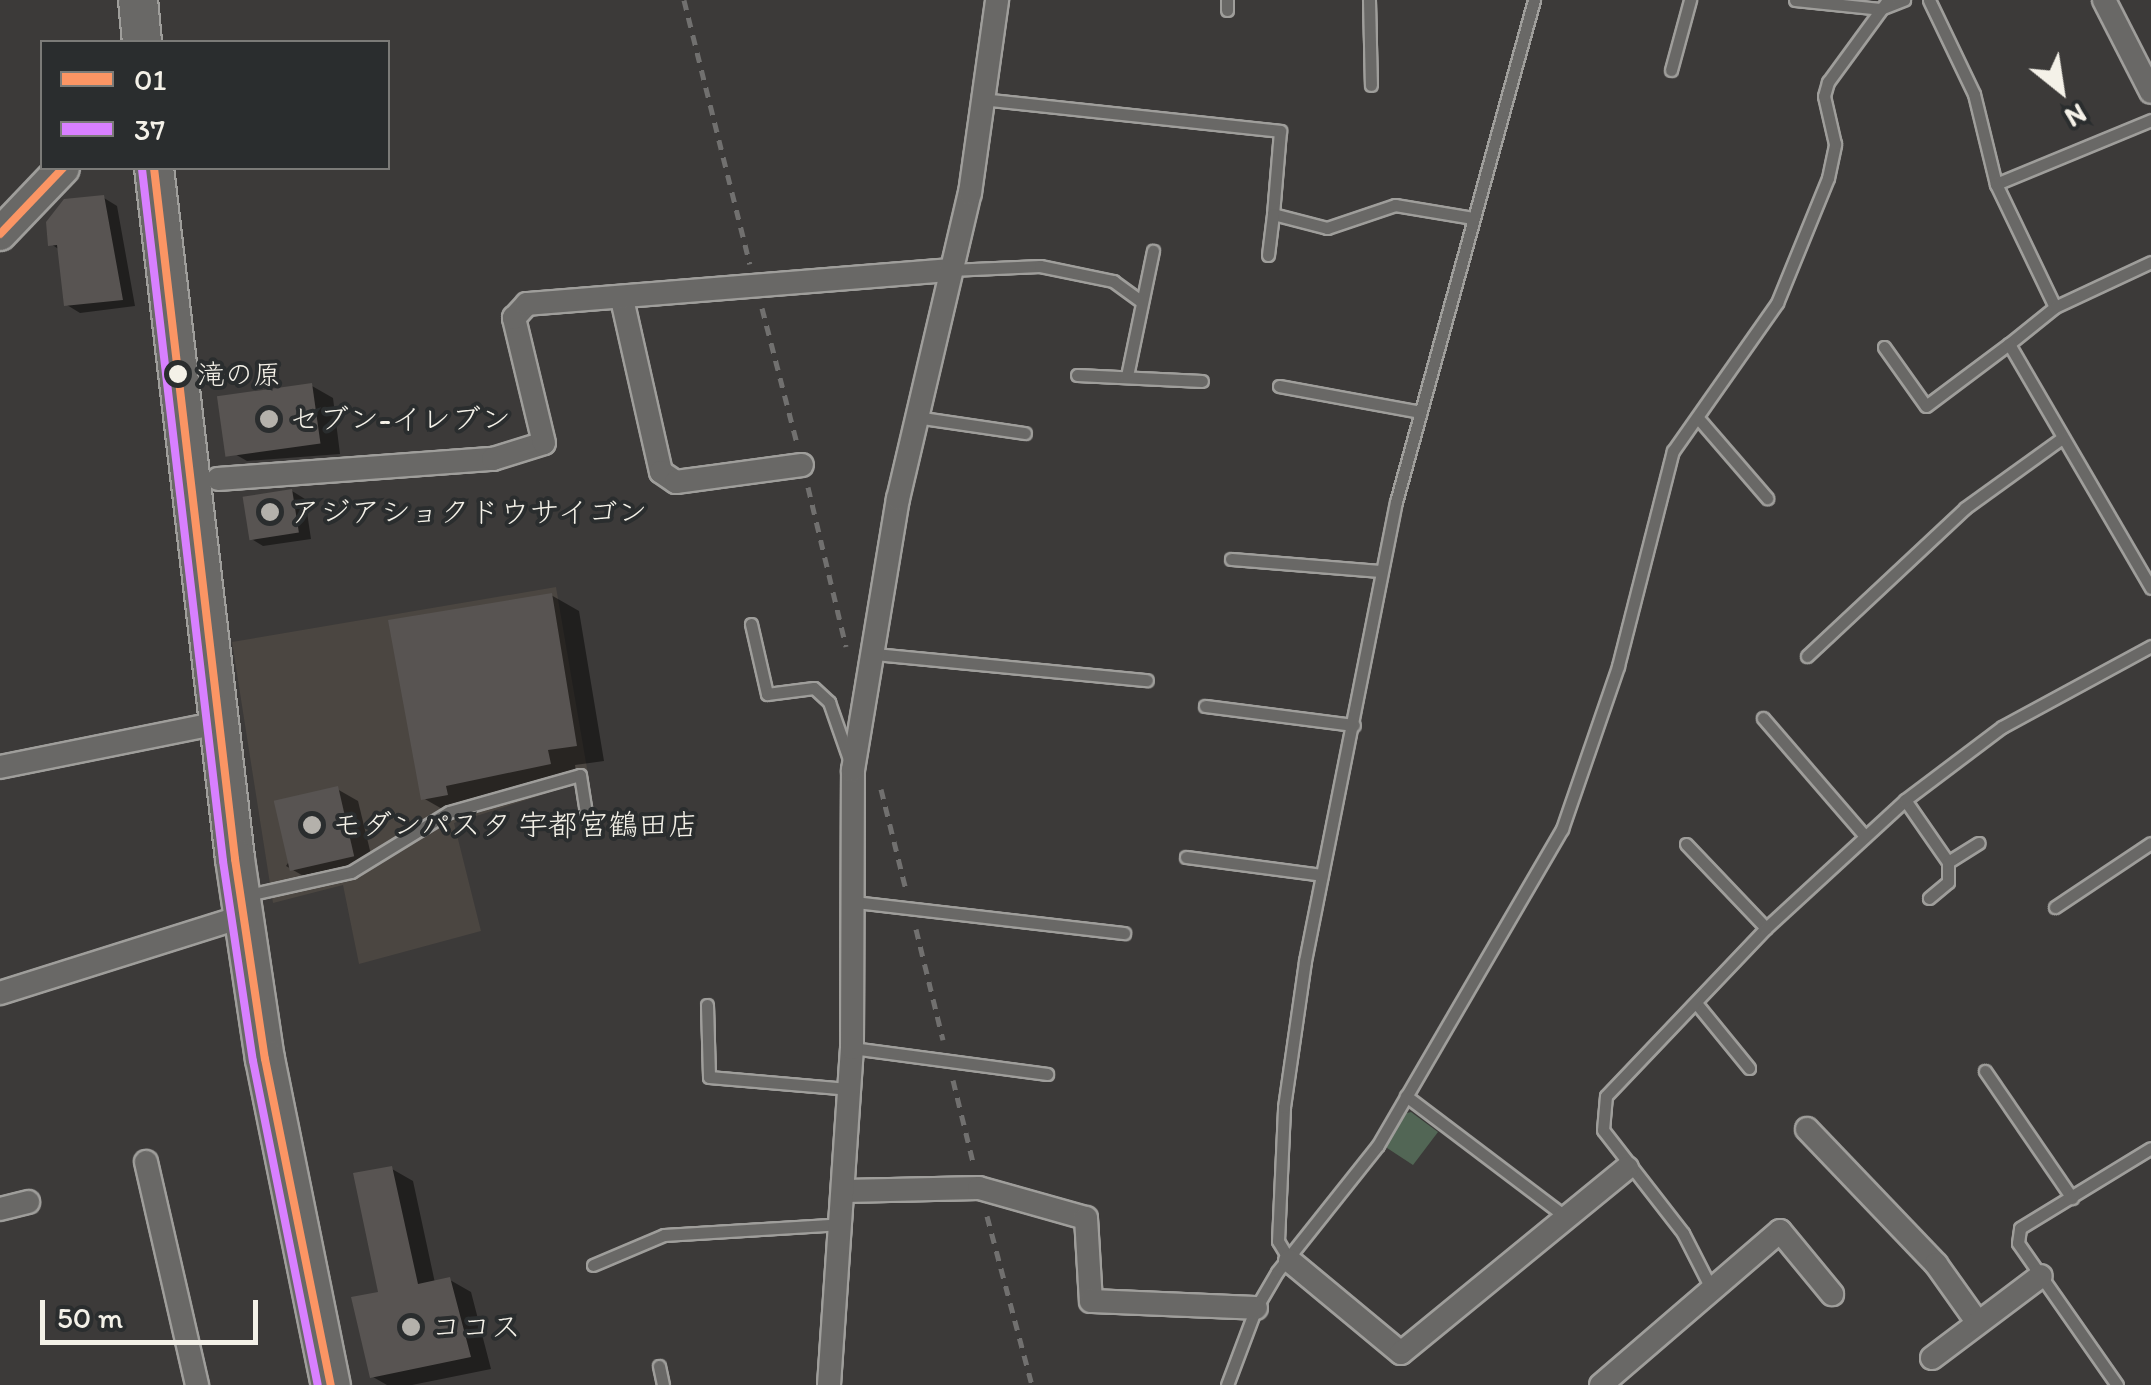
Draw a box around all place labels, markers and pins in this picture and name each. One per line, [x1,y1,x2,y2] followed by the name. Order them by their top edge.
[197,357,281,391] place label: 滝の原
[168,364,188,384] marker: 滝の原
[289,401,511,437] place label: セブン-イレブン
[258,408,280,430] marker: セブン-イレブン
[290,494,650,530] place label: アジアショクドウサイゴン
[259,501,281,523] marker: アジアショクドウサイゴン
[332,807,699,843] place label: モダンパスタ 宇都宮鶴田店
[301,814,323,836] marker: モダンパスタ 宇都宮鶴田店
[431,1309,521,1345] place label: ココス
[400,1316,422,1338] marker: ココス

